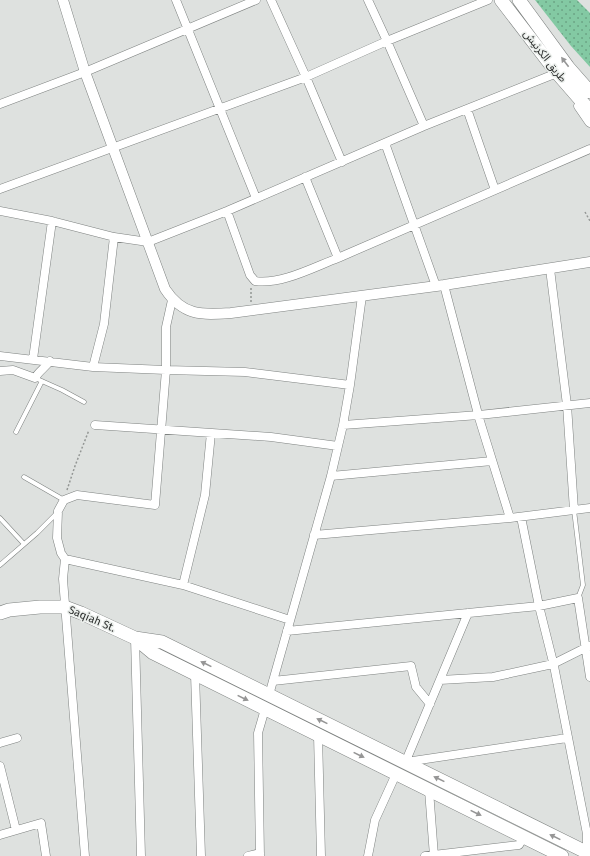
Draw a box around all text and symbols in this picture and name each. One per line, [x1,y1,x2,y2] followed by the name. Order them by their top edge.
[521,27,569,85] street label: طريق الكرنيش
[561,56,569,67] one-way arrow
[67,603,118,635] street label: Saqiah St.
[200,660,212,667] one-way arrow
[237,694,248,701] one-way arrow
[317,718,328,724] one-way arrow
[353,752,365,758] one-way arrow
[433,776,444,782] one-way arrow
[470,810,481,816] one-way arrow
[549,834,561,840] one-way arrow

